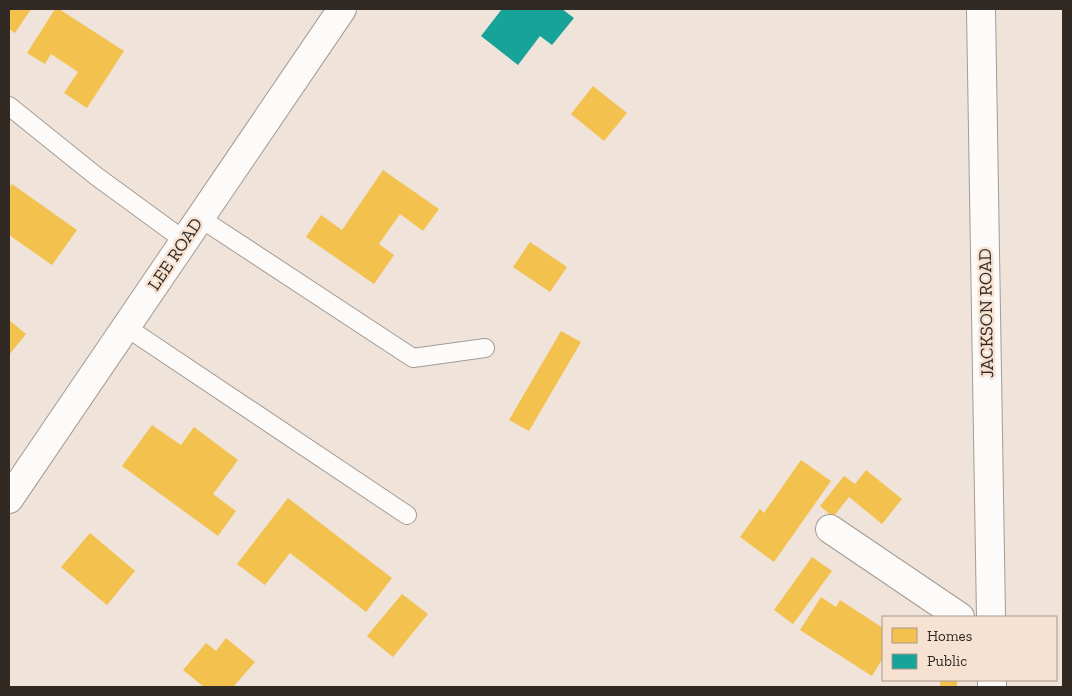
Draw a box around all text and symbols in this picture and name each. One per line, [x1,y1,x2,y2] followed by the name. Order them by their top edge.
[143,213,207,295] street label: LEE ROAD
[974,248,998,378] street label: JACKSON ROAD
[882,616,1057,681] legend
[927,627,972,645] text: Homes
[927,652,967,670] text: Public

